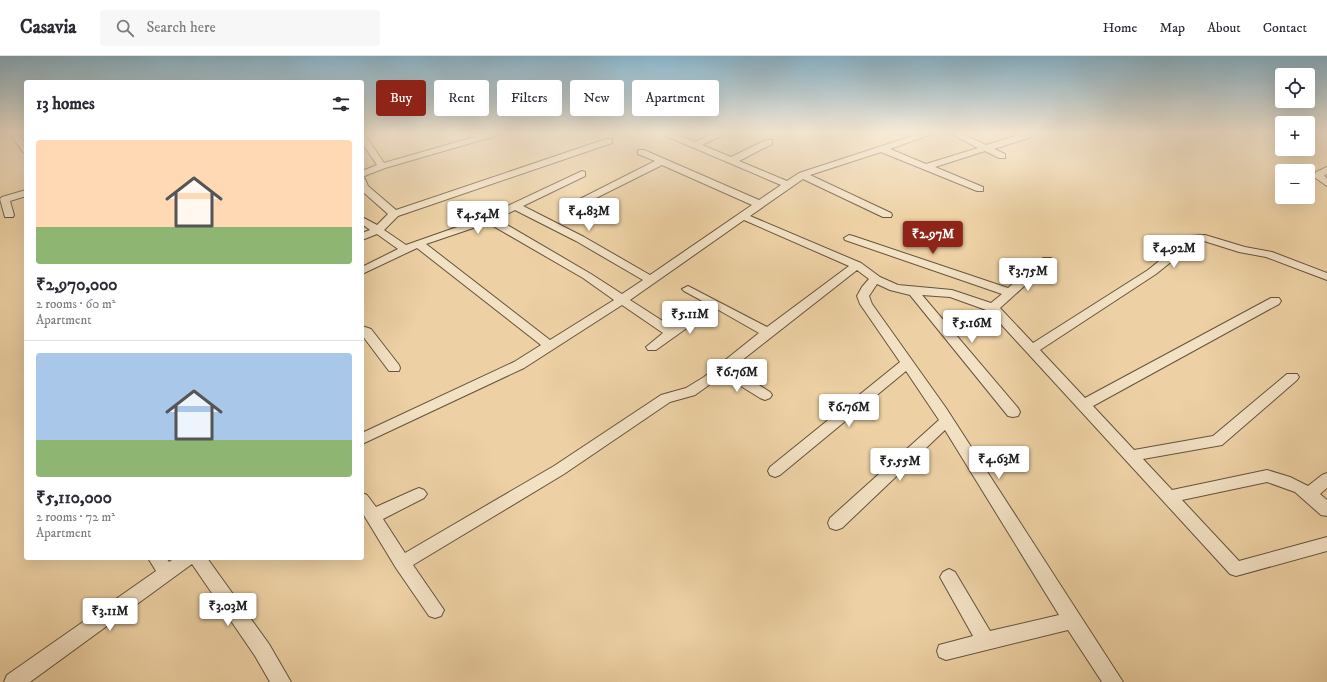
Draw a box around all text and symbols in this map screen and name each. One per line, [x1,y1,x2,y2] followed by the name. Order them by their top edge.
[100,10,380,46] search box
[20,16,76,39] text: Casavia
[114,17,136,39] icon: search
[146,18,216,37] text: Search here
[1103,19,1137,37] text: Home
[1159,19,1185,37] text: Map
[1207,19,1241,37] text: About
[1263,19,1307,37] text: Contact
[1275,68,1315,204] map controls
[1275,68,1315,108] button: locate
[376,80,426,116] chip: Buy
[434,80,489,116] chip: Rent
[497,80,562,116] chip: Filters
[570,80,624,116] chip: New
[632,80,719,116] chip: Apartment
[36,93,95,115] text: 13 homes
[330,93,352,115] icon: filters
[1275,116,1315,156] button: +
[1275,164,1315,204] button: −
[158,166,230,238] icon: home
[556,198,622,232] pin: ₹4.83M
[445,201,511,235] pin: ₹4.54M
[568,203,610,219] text: ₹4.83M
[456,206,500,222] text: ₹4.54M
[900,221,966,255] pin: ₹2.97M
[912,226,954,242] text: ₹2.97M
[1141,235,1207,269] pin: ₹4.92M
[1152,240,1196,256] text: ₹4.92M
[995,258,1061,292] pin: ₹3.75M
[1008,263,1048,279] text: ₹3.75M
[36,274,117,296] text: ₹2,970,000
[36,296,116,312] text: 2 rooms · 60 m²
[657,301,723,335] pin: ₹5.11M
[671,306,709,322] text: ₹5.11M
[939,310,1005,344] pin: ₹5.16M
[36,312,91,328] text: Apartment
[952,315,992,331] text: ₹5.16M
[704,359,770,393] pin: ₹6.76M
[716,364,758,380] text: ₹6.76M
[158,379,230,451] icon: home
[816,394,882,428] pin: ₹6.76M
[828,399,870,415] text: ₹6.76M
[966,446,1032,480] pin: ₹4.63M
[867,448,933,482] pin: ₹5.55M
[978,451,1020,467] text: ₹4.63M
[879,453,921,469] text: ₹5.55M
[36,487,112,509] text: ₹5,110,000
[36,509,115,525] text: 2 rooms · 72 m²
[36,525,91,541] text: Apartment
[195,593,261,627] pin: ₹3.03M
[77,598,143,632] pin: ₹3.11M
[208,598,248,614] text: ₹3.03M
[92,603,128,619] text: ₹3.11M

